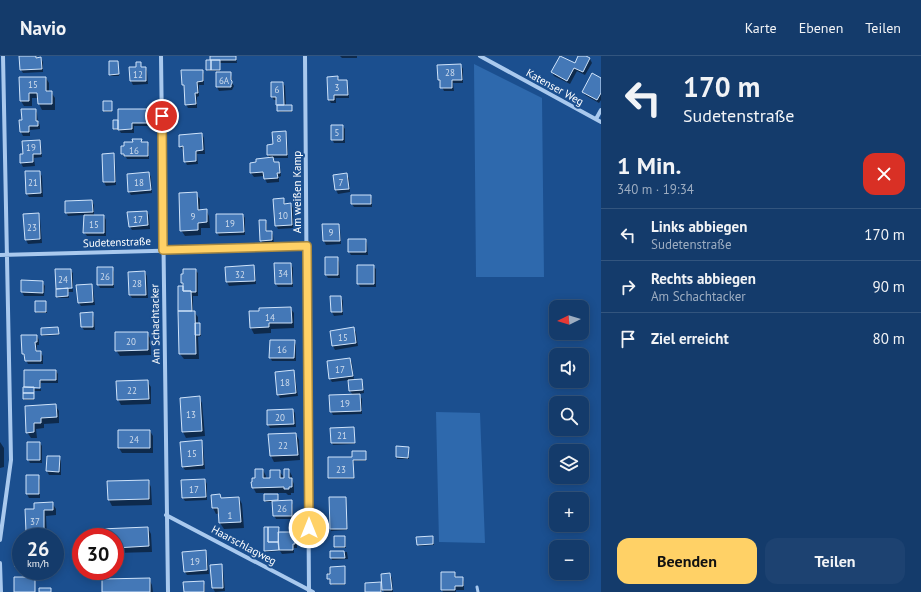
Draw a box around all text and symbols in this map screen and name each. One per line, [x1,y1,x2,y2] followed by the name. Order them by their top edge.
[20,16,66,40] text: Navio
[745,19,777,37] text: Karte
[799,19,843,37] text: Ebenen
[865,19,901,37] text: Teilen
[524,65,586,109] street label: Katenser Weg
[445,67,455,78] house number: 28
[683,68,760,105] text: 170 m
[133,69,143,80] house number: 12
[617,72,669,124] icon: left
[219,75,230,86] house number: 6A
[28,79,38,90] house number: 15
[335,82,340,93] house number: 3
[275,84,280,95] house number: 6
[145,99,179,133] pin
[683,104,795,127] text: Sudetenstraße
[151,105,173,127] icon: arrive
[335,127,340,138] house number: 5
[277,133,282,144] house number: 8
[26,142,36,153] house number: 19
[129,145,139,156] house number: 16
[617,150,681,181] text: 1 Min.
[290,151,304,233] street label: Am weißen Kamp
[863,153,905,195] button: close
[28,177,38,188] house number: 21
[134,177,144,188] house number: 18
[339,177,344,188] house number: 7
[617,181,694,198] text: 340 m · 19:34
[278,210,288,221] house number: 10
[191,211,196,222] house number: 9
[133,214,143,225] house number: 17
[651,217,747,236] text: Links abbiegen
[225,218,235,229] house number: 19
[89,219,99,230] house number: 15
[27,222,37,233] house number: 23
[617,224,639,246] icon: left
[864,225,905,244] text: 170 m
[329,227,334,238] house number: 9
[83,234,152,250] street label: Sudetenstraße
[651,236,732,253] text: Sudetenstraße
[278,268,288,279] house number: 34
[235,269,245,280] house number: 32
[651,269,756,288] text: Rechts abbiegen
[100,271,110,282] house number: 26
[58,274,68,285] house number: 24
[617,276,639,298] icon: right
[872,277,905,296] text: 90 m
[132,278,142,289] house number: 28
[147,284,163,364] street label: Am Schachtacker
[651,288,746,305] text: Am Schachtacker
[549,300,589,340] north arrow
[549,300,589,580] map controls
[265,312,275,323] house number: 14
[617,328,639,350] icon: arrive
[651,329,729,348] text: Ziel erreicht
[872,329,905,348] text: 80 m
[338,332,348,343] house number: 15
[126,336,136,347] house number: 20
[277,344,287,355] house number: 16
[549,348,589,388] button: sound
[335,364,345,375] house number: 17
[280,377,290,388] house number: 18
[127,385,137,396] house number: 22
[549,396,589,436] button: search
[340,398,350,409] house number: 19
[186,409,196,420] house number: 13
[275,412,285,423] house number: 20
[337,430,347,441] house number: 21
[129,434,139,445] house number: 24
[278,440,288,451] house number: 22
[549,444,589,484] button: layers
[187,448,197,459] house number: 15
[336,464,346,475] house number: 23
[189,484,199,495] house number: 17
[549,492,589,532] button: +
[277,503,287,514] house number: 26
[288,507,330,549] position arrow
[228,510,233,521] house number: 1
[30,516,40,527] house number: 37
[209,522,279,568] street label: Haarschlagweg
[72,528,124,580] speed limit sign: 30
[27,536,49,562] text: 26
[617,538,757,584] button: Beenden
[765,538,905,584] button: Teilen
[549,540,589,580] button: −
[190,556,200,567] house number: 19
[27,557,49,570] text: km/h

